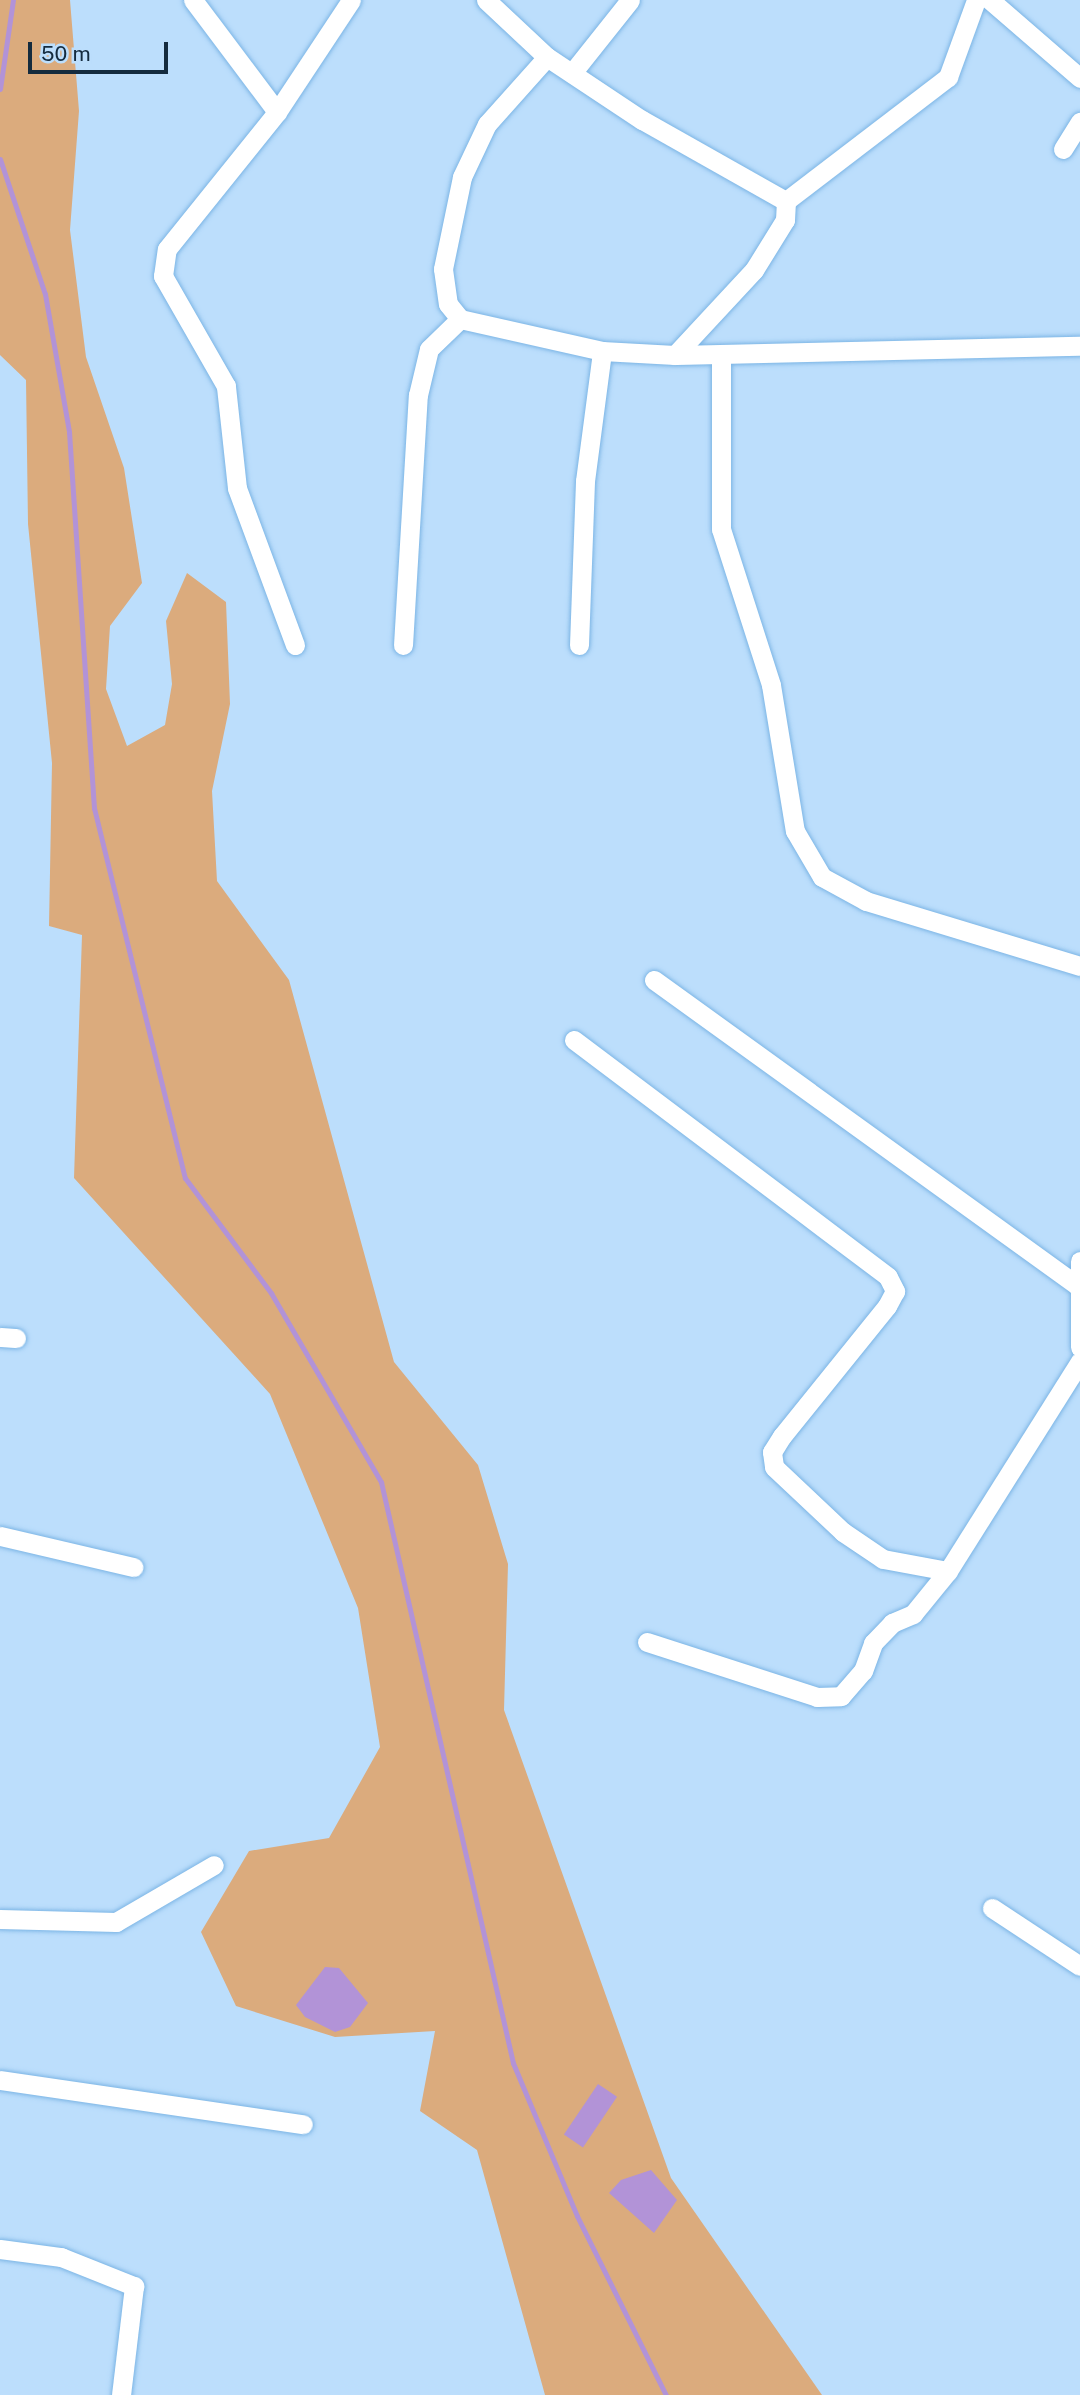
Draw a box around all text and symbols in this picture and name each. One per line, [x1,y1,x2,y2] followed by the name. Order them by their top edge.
[32,28,172,72] scale bar
[41,41,91,66] text: 50 m

